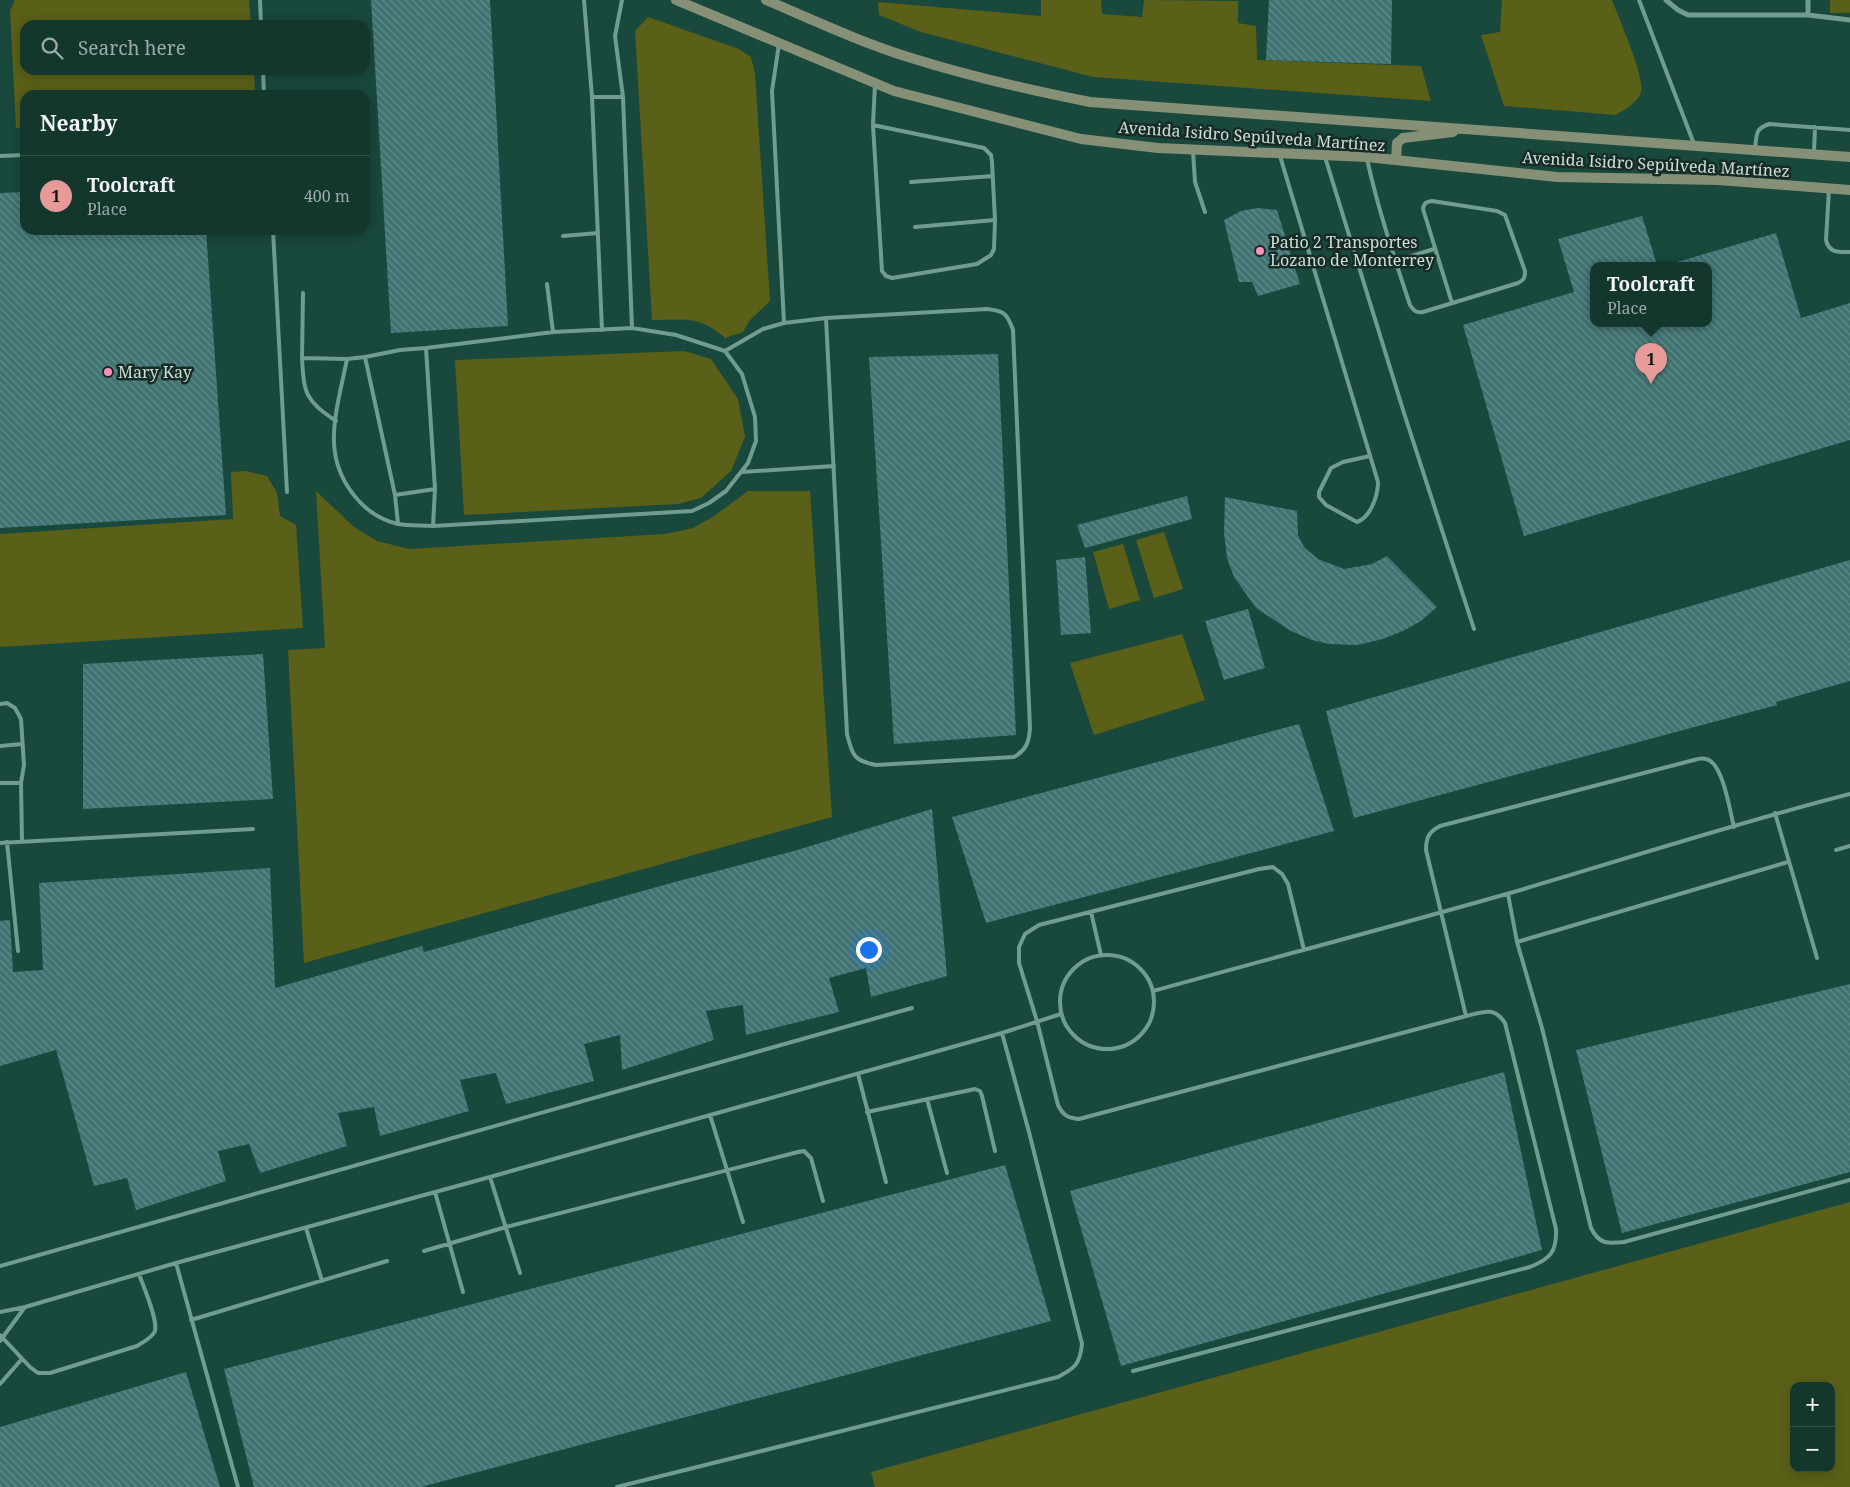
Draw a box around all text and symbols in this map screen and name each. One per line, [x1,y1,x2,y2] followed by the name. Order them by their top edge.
[20,20,370,75] search box
[38,34,66,62] icon: search
[78,35,186,61] text: Search here
[40,109,118,137] text: Nearby
[1118,116,1386,156] street label: Avenida Isidro Sepúlveda Martínez
[1522,146,1790,182] street label: Avenida Isidro Sepúlveda Martínez
[87,172,175,198] text: Toolcraft
[51,185,61,207] text: 1
[304,185,350,207] text: 400 m
[87,198,127,220] text: Place
[1270,231,1435,271] place label: Patio 2 Transportes Lozano de Monterrey
[1254,245,1266,257] marker: Patio 2 Transportes Lozano de Monterrey
[1590,262,1712,327] popup
[1607,271,1695,297] text: Toolcraft
[1607,297,1647,319] text: Place
[1635,343,1667,384] pin: 1
[118,361,193,383] place label: Mary Kay
[102,366,114,378] marker: Mary Kay
[856,937,882,963] your location
[1790,1382,1835,1472] map controls
[1790,1382,1835,1427] button: +
[1790,1427,1835,1472] button: −

